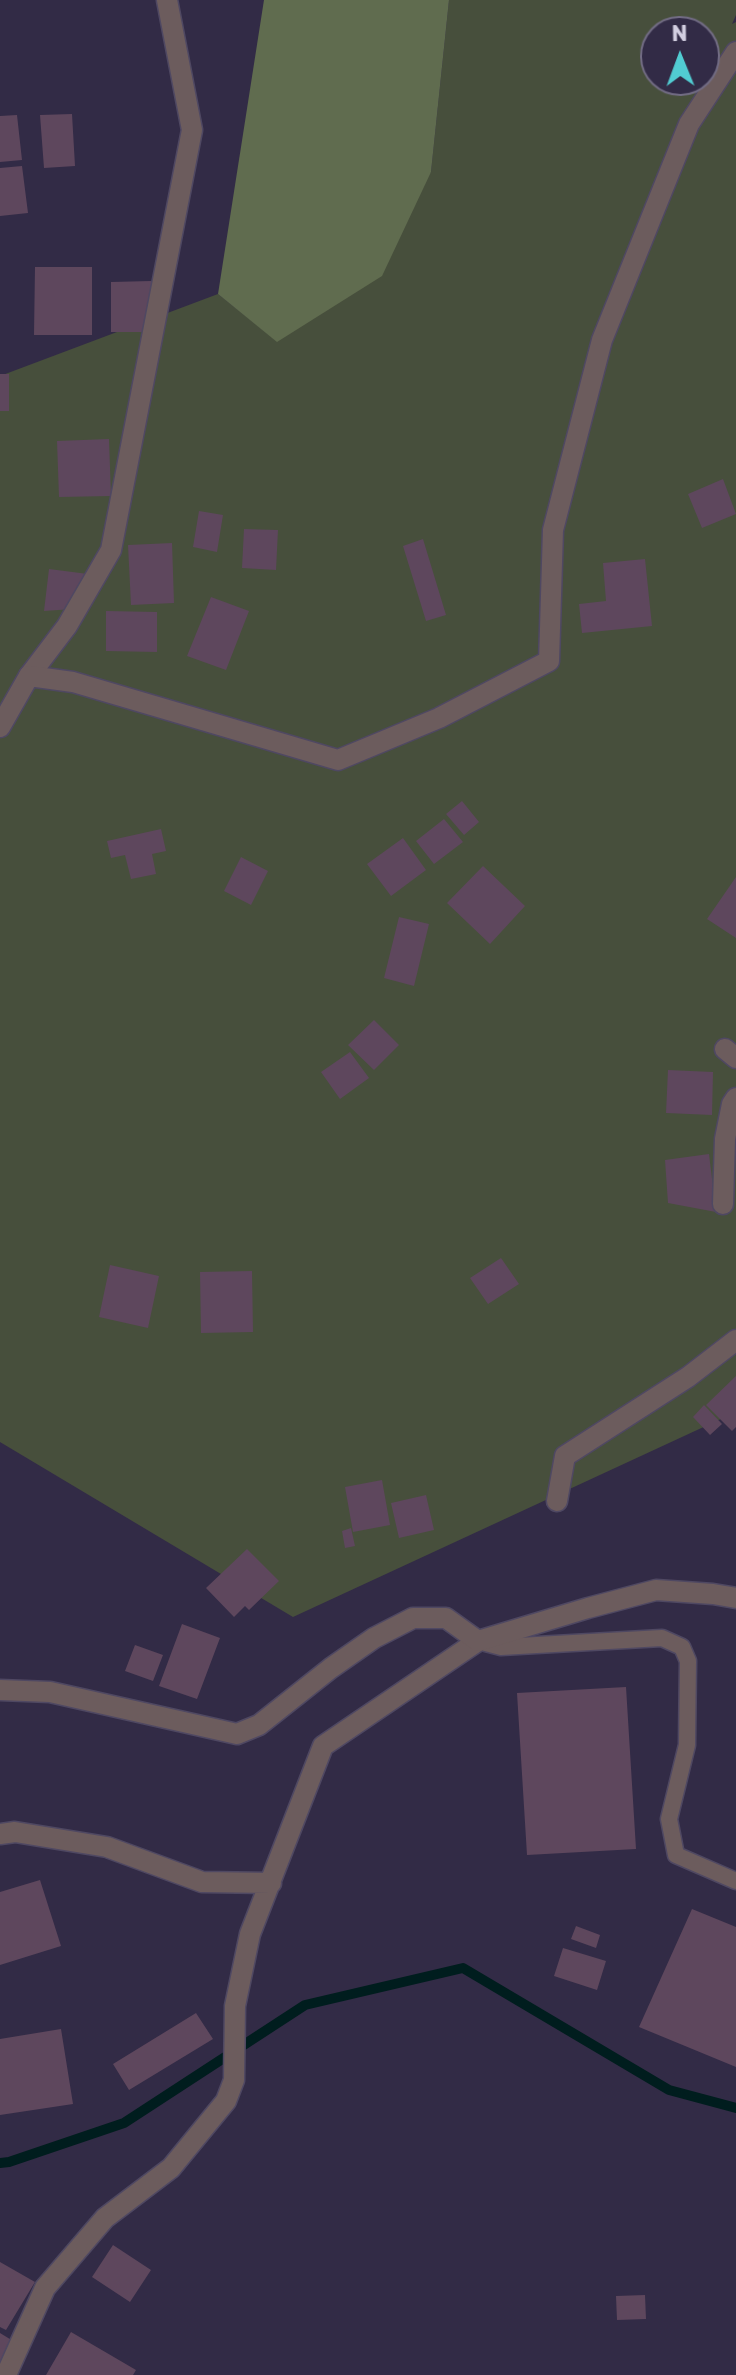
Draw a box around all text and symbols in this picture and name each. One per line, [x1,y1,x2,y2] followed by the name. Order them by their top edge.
[640,16,720,96] north arrow
[671,20,688,47] text: N

